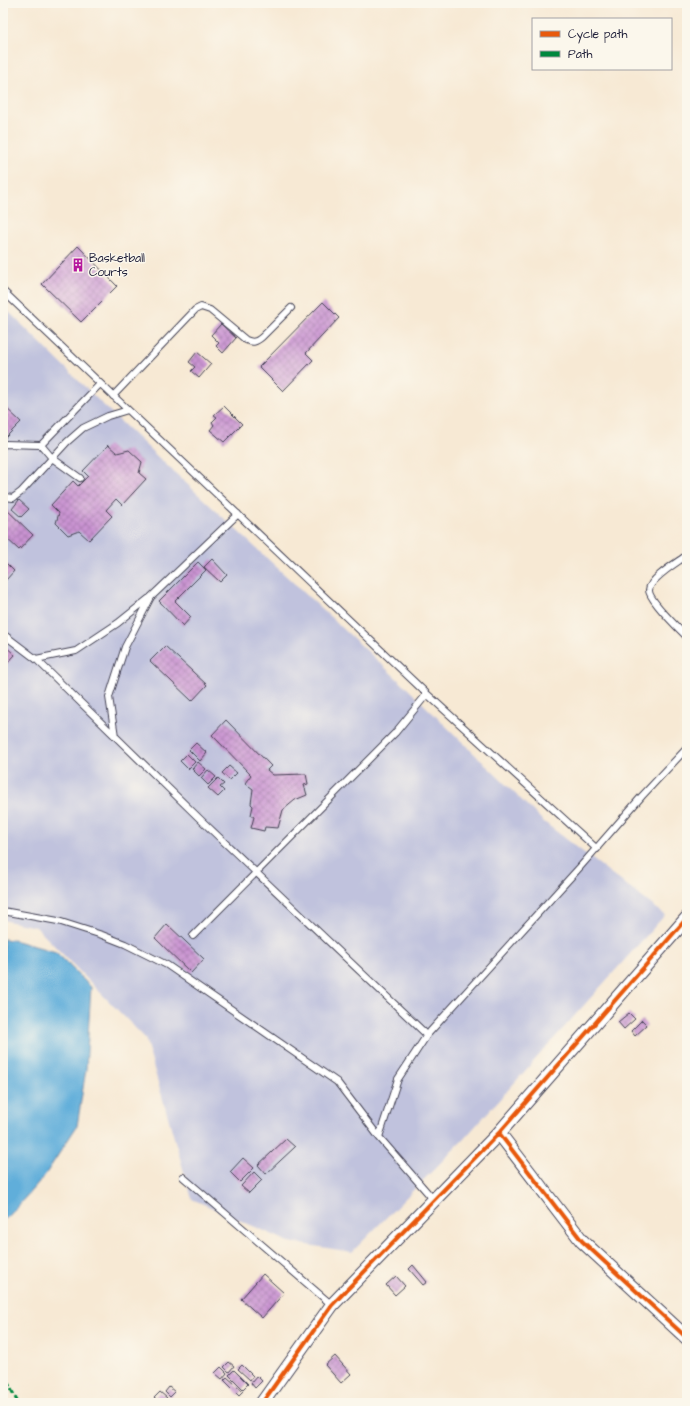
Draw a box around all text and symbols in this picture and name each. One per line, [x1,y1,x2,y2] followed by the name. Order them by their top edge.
[532,18,672,70] legend
[568,26,627,44] text: Cycle path
[568,46,593,63] text: Path
[89,250,145,281] place label: Basketball Courts
[70,257,86,273] building icon: Basketball Courts

